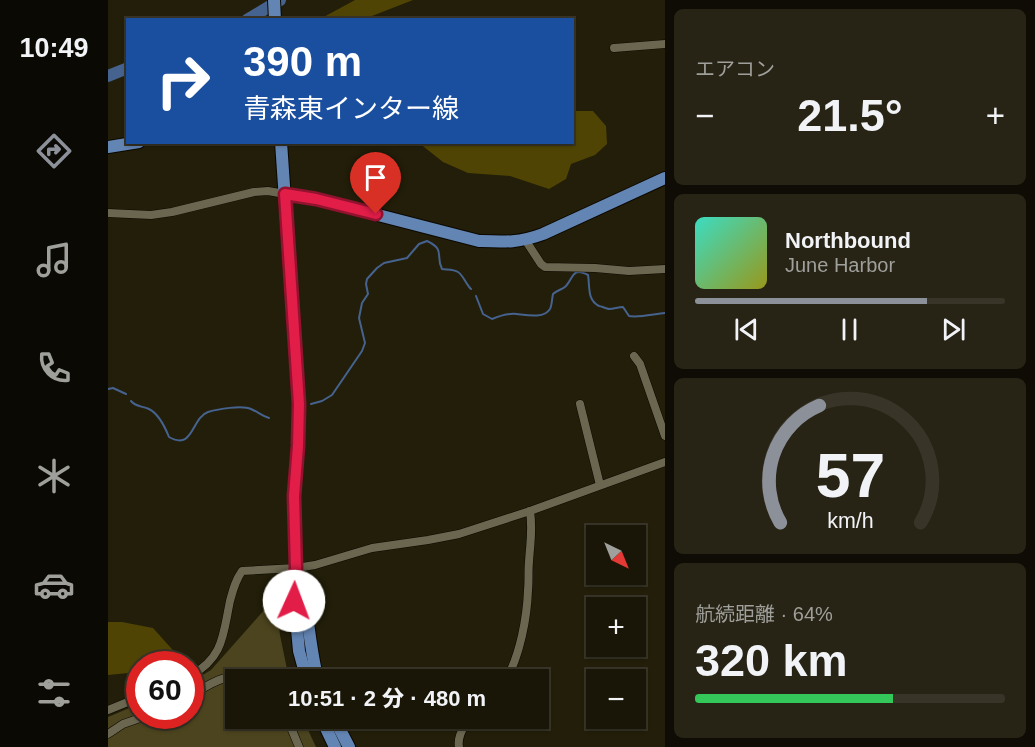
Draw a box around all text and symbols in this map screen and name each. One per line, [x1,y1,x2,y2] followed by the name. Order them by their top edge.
[19,33,89,63] text: 10:49
[243,38,362,85] text: 390 m
[144,42,222,120] icon: right
[695,58,775,80] text: エアコン
[797,90,903,141] text: 21.5°
[243,94,459,124] text: 青森東インター線
[695,97,714,134] text: −
[986,97,1005,134] text: +
[33,130,75,172] icon: directions
[350,152,401,214] pin
[359,161,392,194] icon: arrive
[785,228,911,253] text: Northbound
[33,239,75,281] icon: music
[785,254,895,276] text: June Harbor
[730,313,763,346] icon: previous
[833,313,866,346] icon: pause
[937,313,970,346] icon: next
[33,347,75,389] icon: phone
[815,441,885,510] text: 57
[33,455,75,497] icon: climate
[827,509,873,533] text: km/h
[586,525,646,585] north arrow
[586,525,646,729] map controls
[33,564,75,606] icon: car
[262,569,326,633] position arrow
[586,597,646,657] button: +
[695,603,833,625] text: 航続距離 · 64%
[695,635,848,686] text: 320 km
[126,651,204,729] speed limit sign: 60
[586,669,646,729] button: −
[33,672,75,714] icon: filters
[288,686,486,711] text: 10:51 · 2 分 · 480 m

